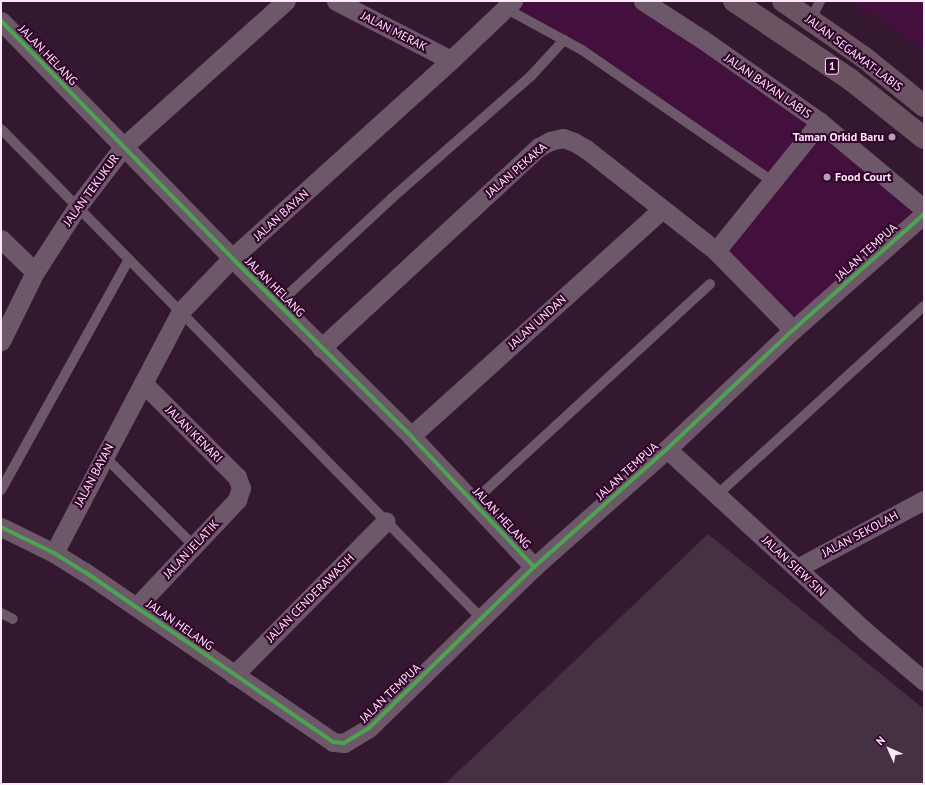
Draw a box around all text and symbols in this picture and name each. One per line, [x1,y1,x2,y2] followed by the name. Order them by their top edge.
[359,8,429,54] street label: JALAN MERAK
[803,12,905,94] street label: JALAN SEGAMAT-LABIS
[16,22,80,88] street label: JALAN HELANG
[722,51,814,121] street label: JALAN BAYAN LABIS
[824,57,840,75] road number: 1
[793,130,884,144] place label: Taman Orkid Baru
[887,132,897,142] marker: Taman Orkid Baru
[483,140,549,200] street label: JALAN PEKAKA
[60,151,122,229] street label: JALAN TEKUKUR
[835,170,891,184] place label: Food Court
[822,172,832,182] marker: Food Court
[250,186,312,244] street label: JALAN BAYAN
[832,220,900,284] street label: JALAN TEMPUA
[242,254,308,320] street label: JALAN HELANG
[505,292,569,352] street label: JALAN UNDAN
[163,403,225,465] street label: JALAN KENARI
[593,439,661,503] street label: JALAN TEMPUA
[71,441,117,509] street label: JALAN BAYAN
[470,484,534,552] street label: JALAN HELANG
[819,508,901,560] street label: JALAN SEKOLAH
[160,517,222,581] street label: JALAN JELATIK
[759,533,829,599] street label: JALAN SIEW SIN
[263,551,357,645] street label: JALAN CENDERAWASIH
[144,597,216,653] street label: JALAN HELANG
[357,660,423,726] street label: JALAN TEMPUA
[869,729,909,769] north arrow
[873,733,888,748] text: N

